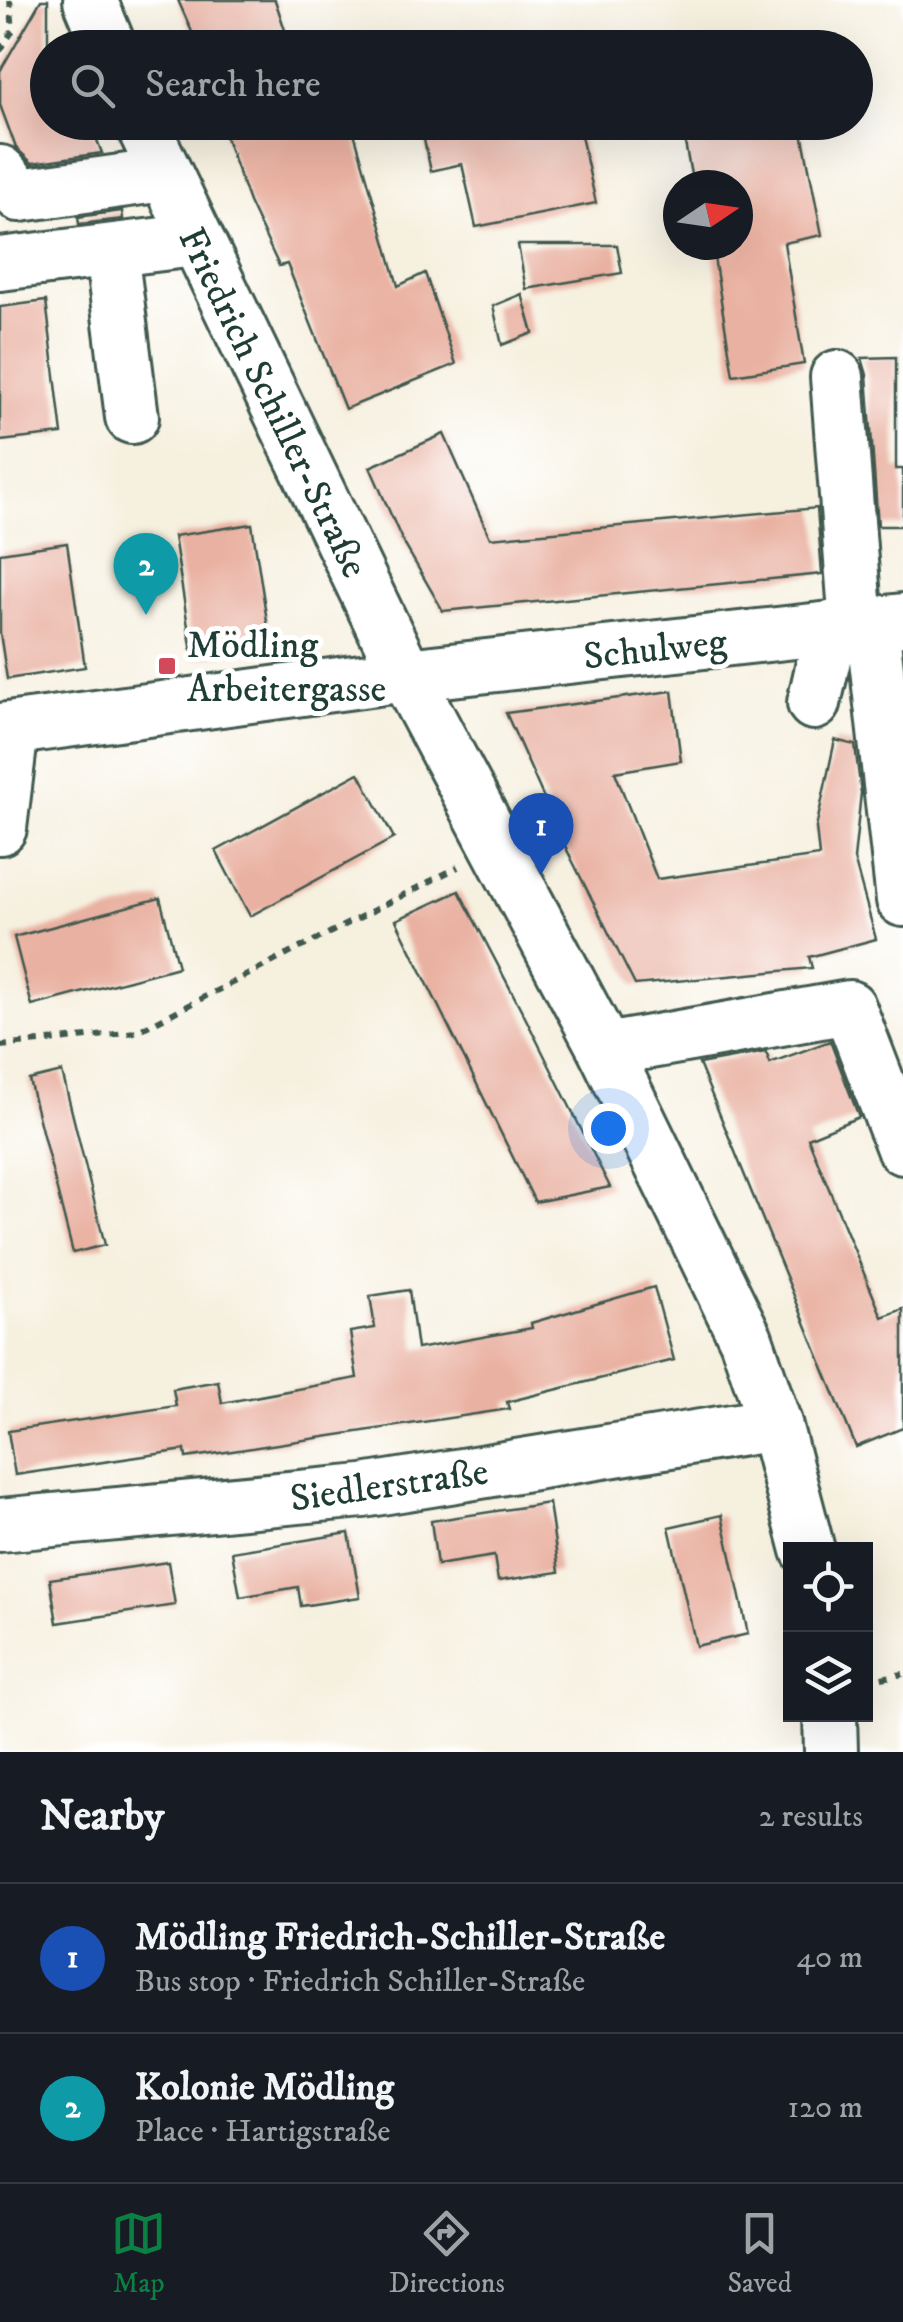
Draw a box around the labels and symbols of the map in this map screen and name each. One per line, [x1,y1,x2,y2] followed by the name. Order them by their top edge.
[663,170,753,260] north arrow
[167,220,378,586] street label: Friedrich Schiller-Straße
[114,532,178,615] pin: 2
[581,619,730,681] street label: Schulweg
[187,622,386,714] place label: Mödling Arbeitergasse
[156,655,178,677] marker: Mödling Arbeitergasse
[508,792,574,875] pin: 1
[583,1103,634,1154] your location
[287,1448,491,1524] street label: Siedlerstraße

